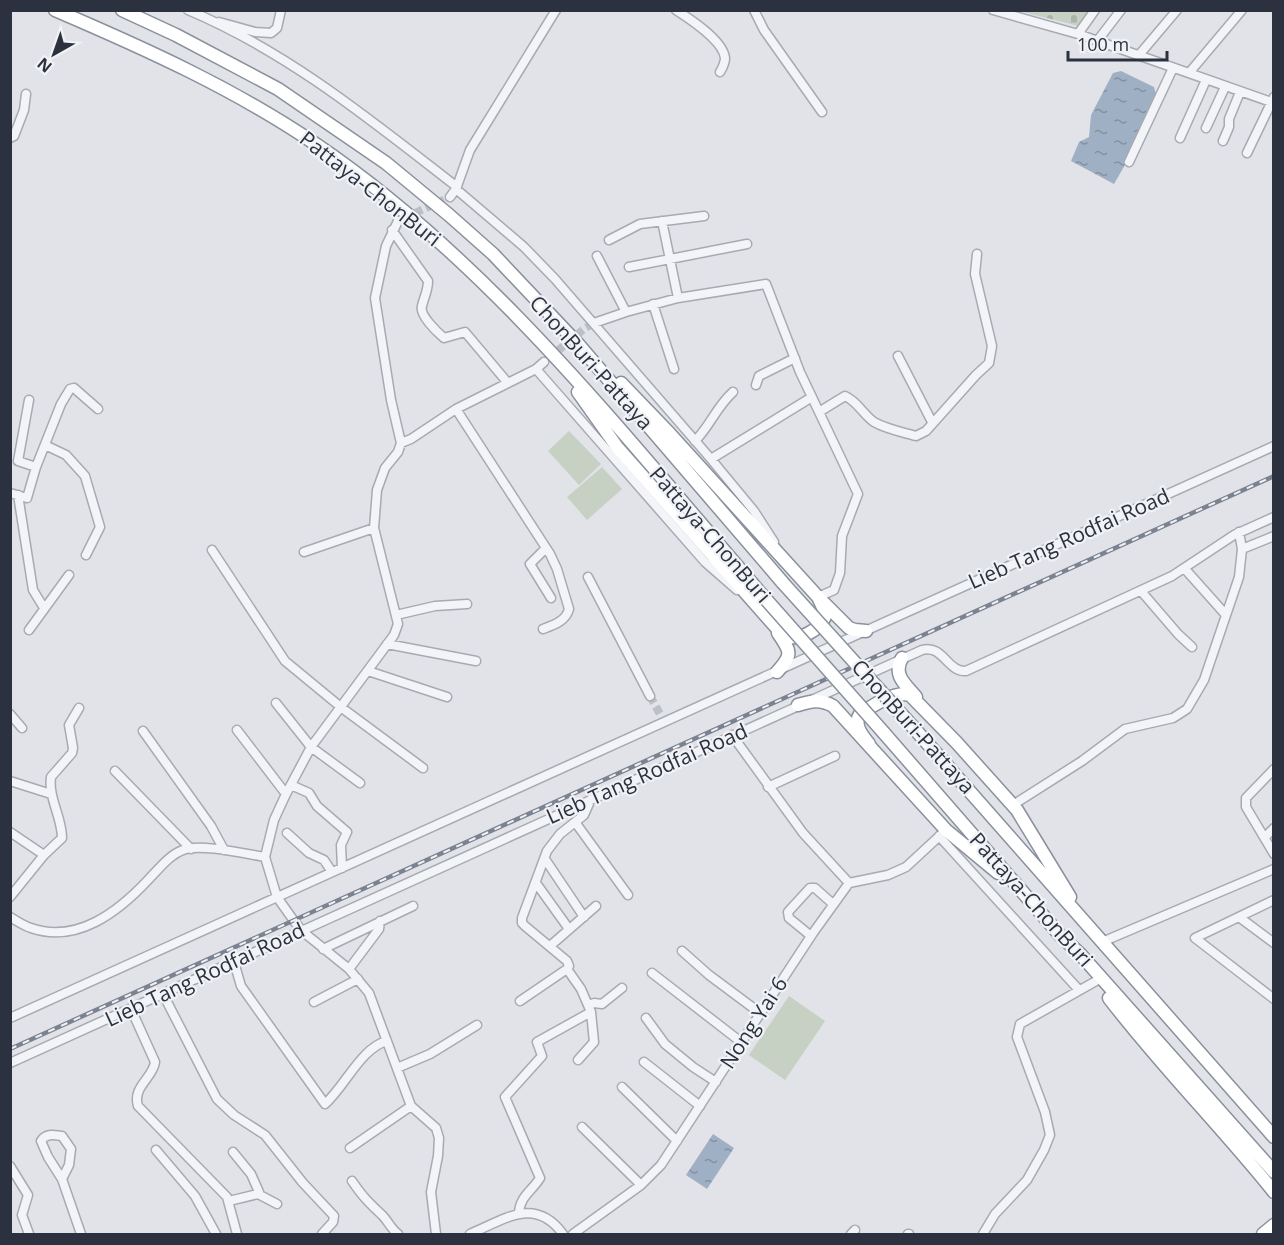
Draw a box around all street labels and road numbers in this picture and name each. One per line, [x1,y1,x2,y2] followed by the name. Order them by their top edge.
[294,124,447,252] street label: Pattaya-ChonBuri
[524,289,660,436] street label: ChonBuri-Pattaya
[644,460,778,608] street label: Pattaya-ChonBuri
[964,481,1174,595] street label: Lieb Tang Rodfai Road
[846,653,982,800] street label: ChonBuri-Pattaya
[542,716,752,830] street label: Lieb Tang Rodfai Road
[964,826,1100,973] street label: Pattaya-ChonBuri
[100,915,309,1033] street label: Lieb Tang Rodfai Road
[713,971,793,1074] street label: Nong Yai 6

